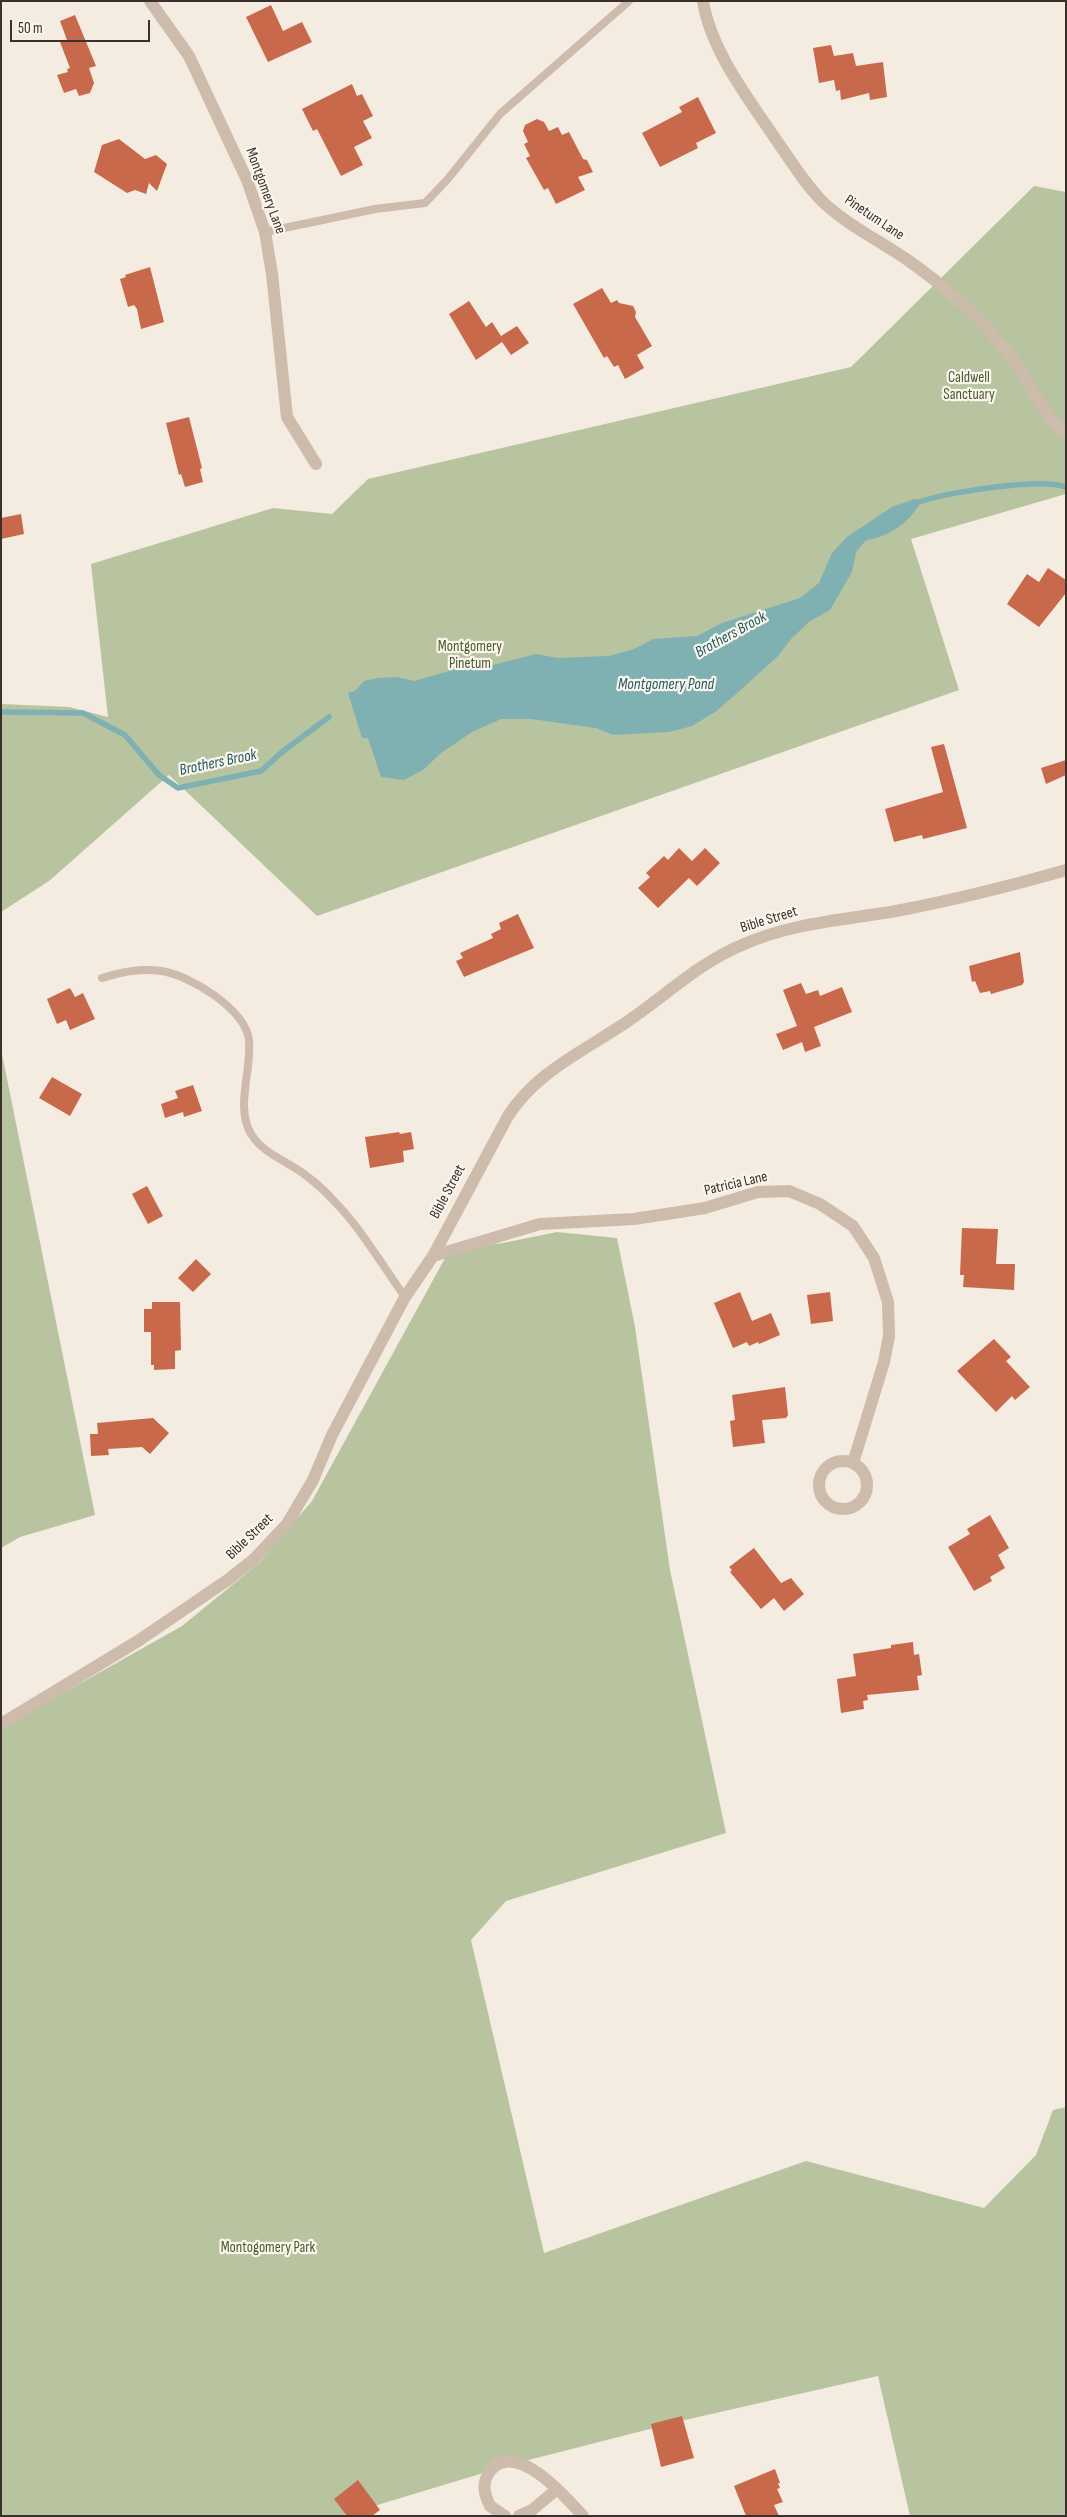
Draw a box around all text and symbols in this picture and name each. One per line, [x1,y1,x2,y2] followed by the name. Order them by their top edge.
[12,10,152,42] scale bar
[18,19,43,38] text: 50 m
[241,145,289,237] street label: Montgomery Lane
[841,191,907,245] street label: Pinetum Lane
[943,369,995,404] park label: Caldwell Sanctuary
[692,608,770,662] water label: Brothers Brook
[438,638,502,673] park label: Montgomery Pinetum
[618,675,714,695] water label: Montgomery Pond
[178,745,258,781] water label: Brothers Brook
[738,903,800,937] street label: Bible Street
[426,1162,470,1222] street label: Bible Street
[703,1168,769,1200] street label: Patricia Lane
[223,1510,277,1564] street label: Bible Street
[221,2239,315,2257] park label: Montogomery Park

